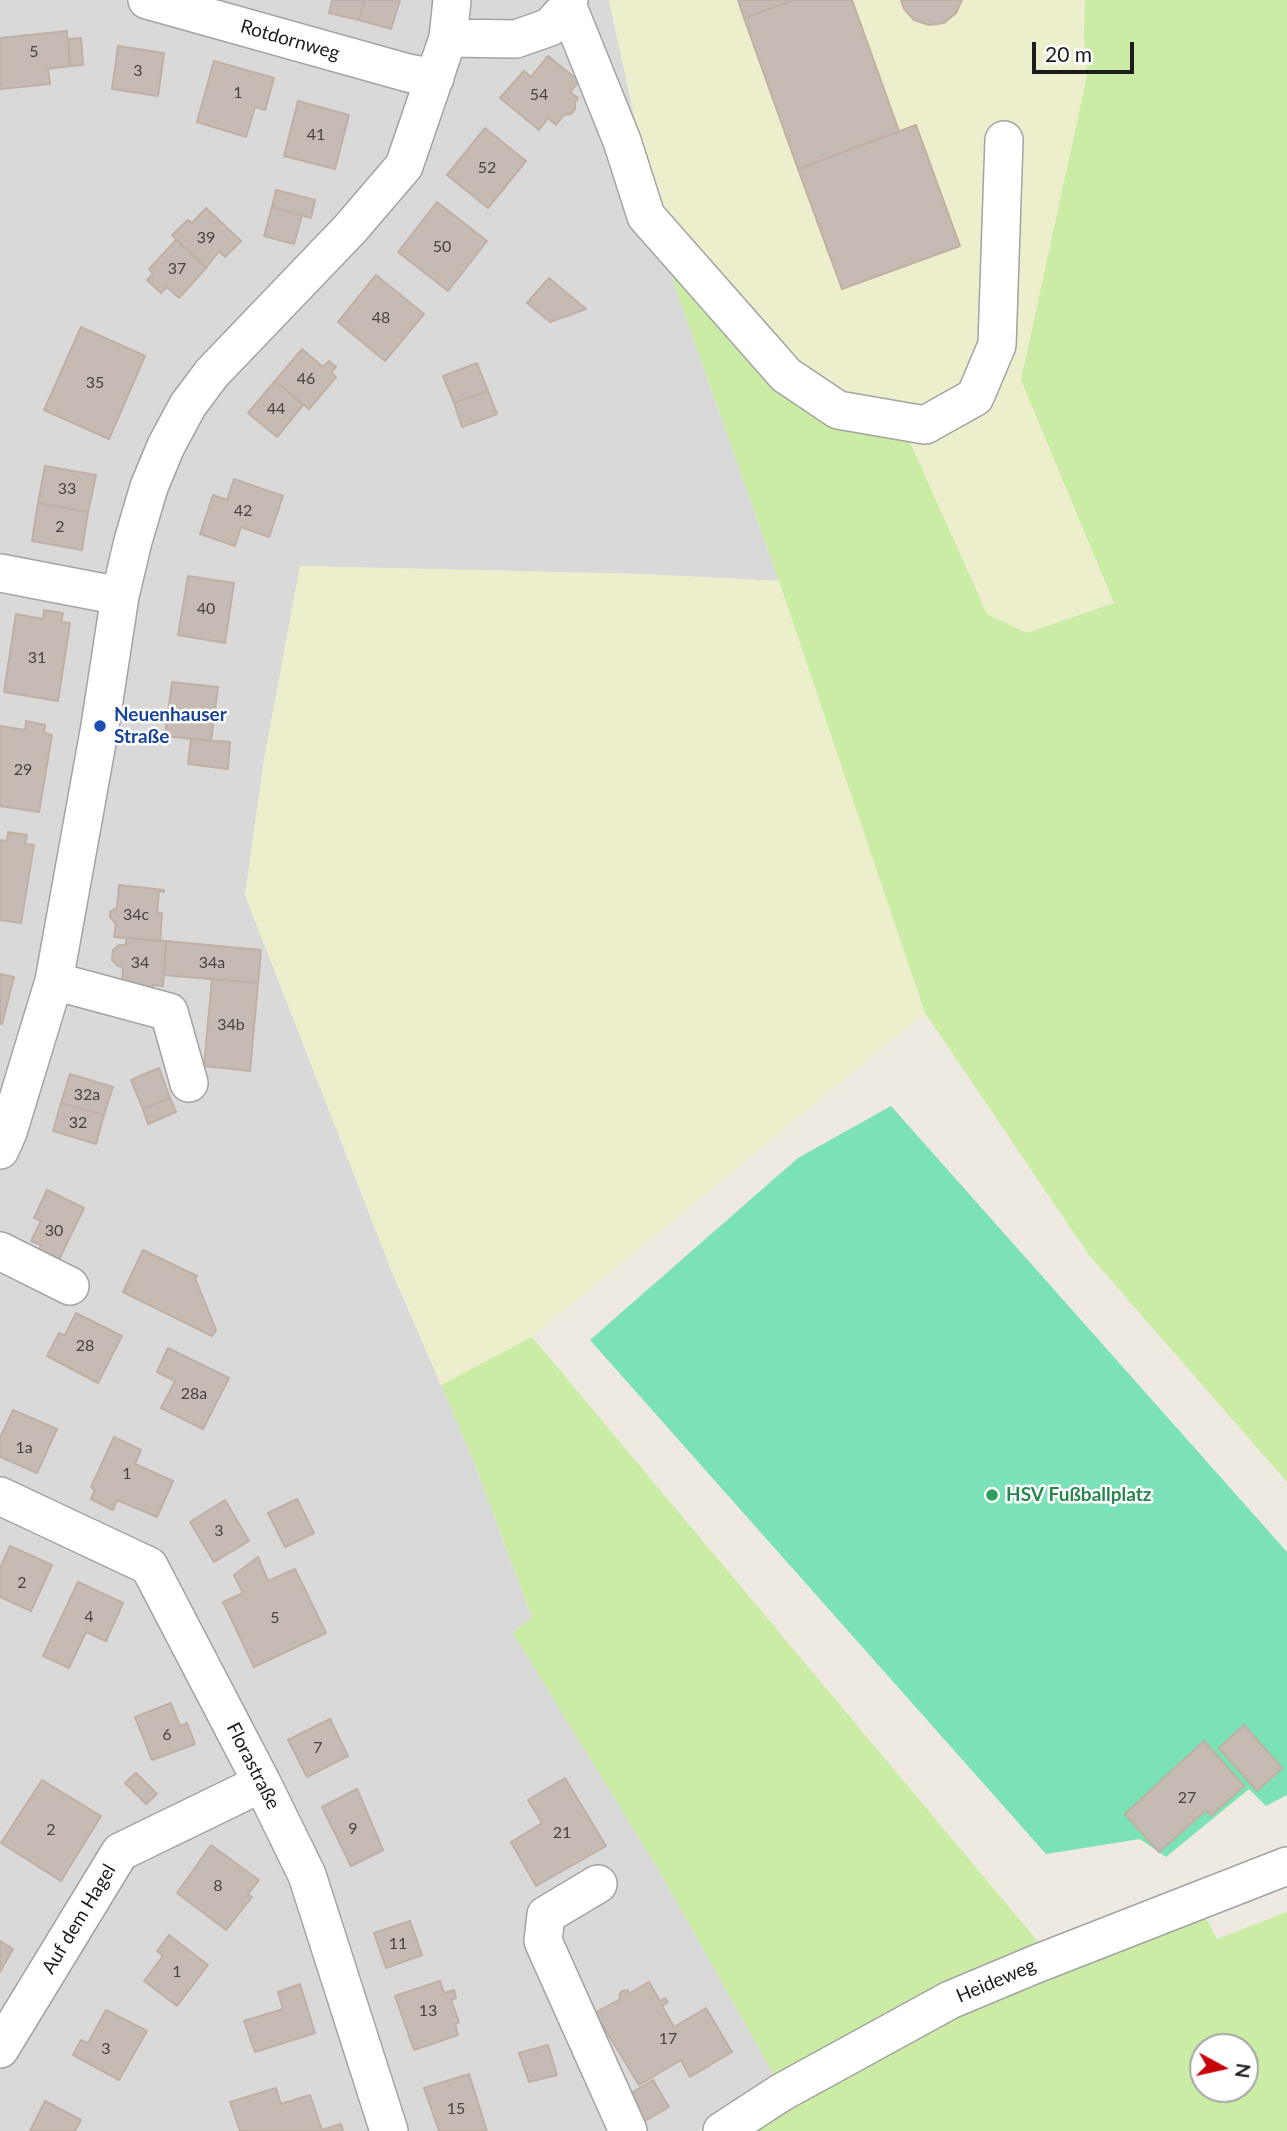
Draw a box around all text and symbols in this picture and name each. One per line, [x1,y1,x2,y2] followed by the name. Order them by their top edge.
[238,15,342,65] street label: Rotdornweg
[1035,28,1136,72] scale bar
[1045,41,1092,66] text: 20 m
[29,42,39,62] house number: 5
[133,61,143,81] house number: 3
[233,83,243,103] house number: 1
[530,85,548,105] house number: 54
[307,125,325,145] house number: 41
[478,158,496,178] house number: 52
[197,228,215,248] house number: 39
[433,237,451,257] house number: 50
[168,259,186,279] house number: 37
[372,308,390,328] house number: 48
[297,369,315,389] house number: 46
[86,373,104,393] house number: 35
[267,399,285,419] house number: 44
[58,479,76,499] house number: 33
[234,501,252,521] house number: 42
[55,517,65,537] house number: 2
[197,599,215,619] house number: 40
[28,648,46,668] house number: 31
[114,704,227,748] place label: Neuenhauser Straße
[92,718,108,734] marker: Neuenhauser Straße
[14,760,32,780] house number: 29
[123,905,149,925] house number: 34c
[131,953,149,973] house number: 34
[199,953,225,973] house number: 34a
[217,1015,245,1035] house number: 34b
[74,1085,100,1105] house number: 32a
[69,1113,87,1133] house number: 32
[45,1221,63,1241] house number: 30
[76,1336,94,1356] house number: 28
[181,1384,207,1404] house number: 28a
[15,1438,33,1458] house number: 1a
[122,1464,132,1484] house number: 1
[1006,1484,1152,1506] place label: HSV Fußballplatz
[984,1487,1000,1503] marker: HSV Fußballplatz
[214,1521,224,1541] house number: 3
[17,1573,27,1593] house number: 2
[84,1607,94,1627] house number: 4
[270,1608,280,1628] house number: 5
[221,1719,285,1813] street label: Florastraße
[162,1725,172,1745] house number: 6
[313,1738,323,1758] house number: 7
[1178,1788,1196,1808] house number: 27
[348,1819,358,1839] house number: 9
[46,1820,56,1840] house number: 2
[553,1823,571,1843] house number: 21
[37,1860,121,1978] street label: Auf dem Hagel
[213,1876,223,1896] house number: 8
[389,1934,407,1954] house number: 11
[953,1954,1039,2008] street label: Heideweg
[172,1962,182,1982] house number: 1
[419,2001,437,2021] house number: 13
[659,2029,677,2049] house number: 17
[1189,2033,1259,2103] north arrow
[101,2039,111,2059] house number: 3
[1231,2062,1256,2080] text: N
[447,2099,465,2119] house number: 15

